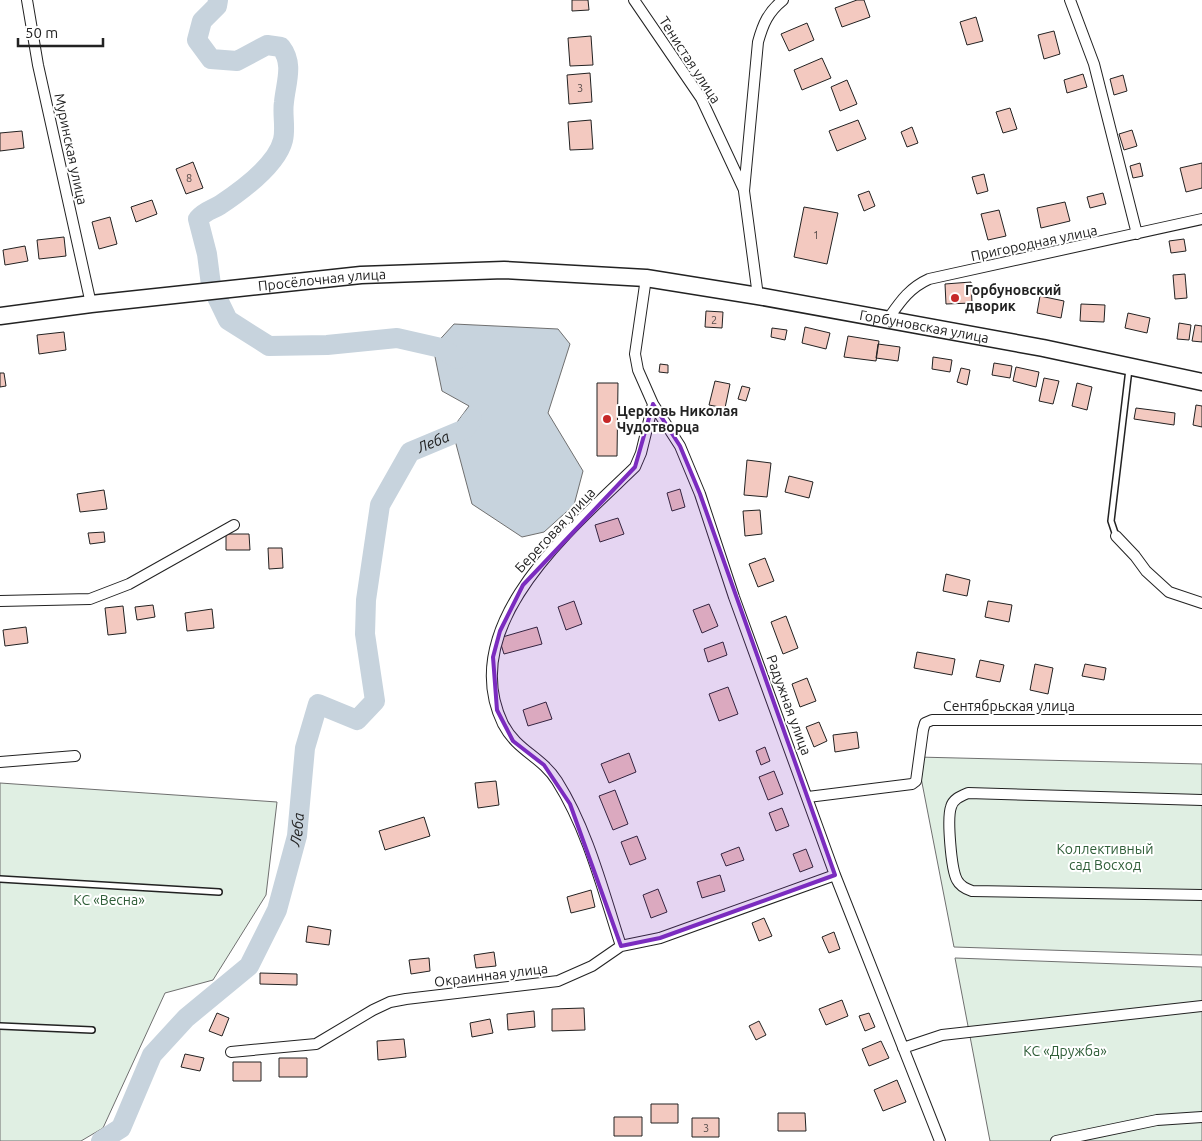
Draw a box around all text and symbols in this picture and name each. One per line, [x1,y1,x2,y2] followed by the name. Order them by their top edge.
[656,13,724,107] street label: Тенистая улица
[18,15,102,47] scale bar
[25,24,58,41] text: 50 m
[577,82,583,94] house number: 3
[51,92,91,206] street label: Муринская улица
[186,172,192,184] house number: 8
[969,222,1099,264] street label: Пригородная улица
[813,229,819,241] house number: 1
[257,266,386,294] street label: Просёлочная улица
[965,282,1061,314] place label: Горбуновский дворик
[949,292,961,304] marker: Горбуновский дворик
[858,307,990,346] street label: Горбуновская улица
[711,314,717,326] house number: 2
[617,403,738,435] place label: Церковь Николая Чудотворца
[601,413,613,425] marker: Церковь Николая Чудотворца
[414,427,452,456] water label: Леба
[512,484,598,576] street label: Береговая улица
[763,653,815,757] street label: Радужная улица
[943,698,1075,714] street label: Сентябрьская улица
[285,812,307,849] water label: Леба
[1056,841,1154,873] park label: Коллективный сад Восход
[73,892,145,908] park label: КС «Весна»
[433,960,549,990] street label: Окраинная улица
[1023,1043,1107,1059] park label: КС «Дружба»
[703,1122,709,1134] house number: 3

